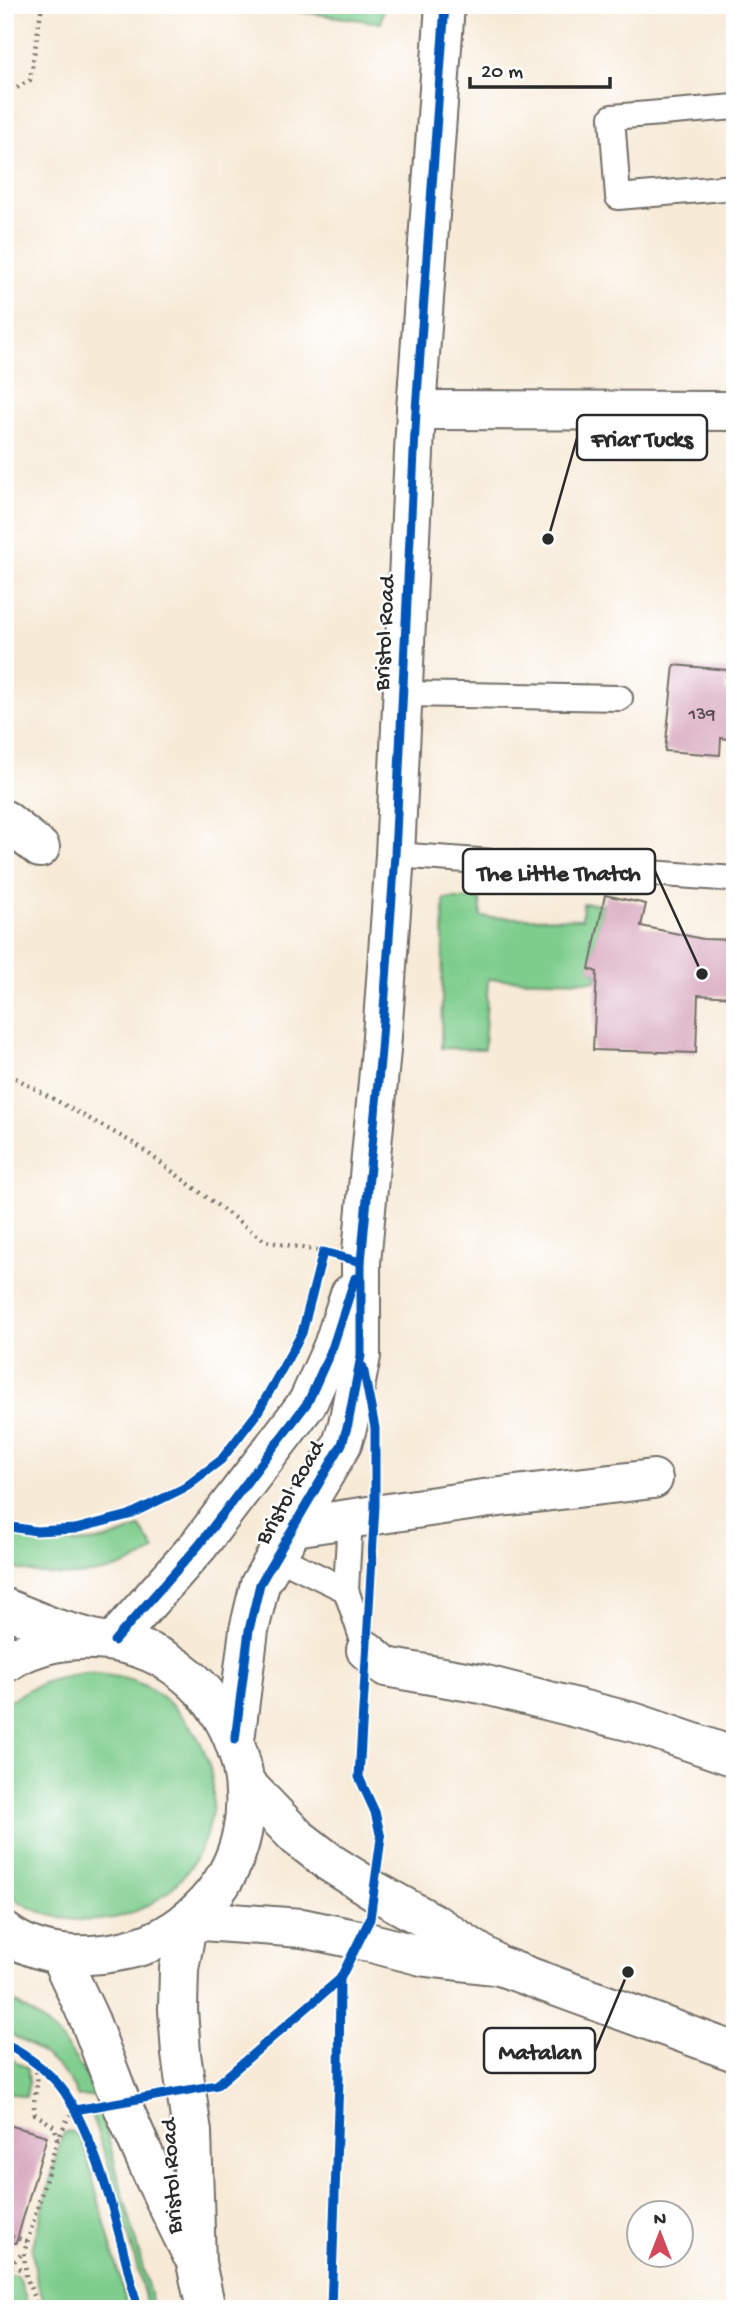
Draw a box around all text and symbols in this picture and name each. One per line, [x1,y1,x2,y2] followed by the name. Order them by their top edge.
[470,46,610,90] scale bar
[481,61,523,86] text: 20 m
[577,415,707,460] callout: Friar Tucks
[590,427,694,456] text: Friar Tucks
[369,573,403,692] street label: Bristol Road
[687,704,716,727] house number: 139
[463,849,655,894] callout: The Little Thatch
[475,861,641,890] text: The Little Thatch
[250,1435,332,1551] street label: Bristol Road
[484,2028,595,2073] callout: Matalan
[498,2040,582,2069] text: Matalan
[156,2116,190,2235] street label: Bristol Road
[624,2198,694,2268] north arrow
[654,2209,666,2232] text: N

